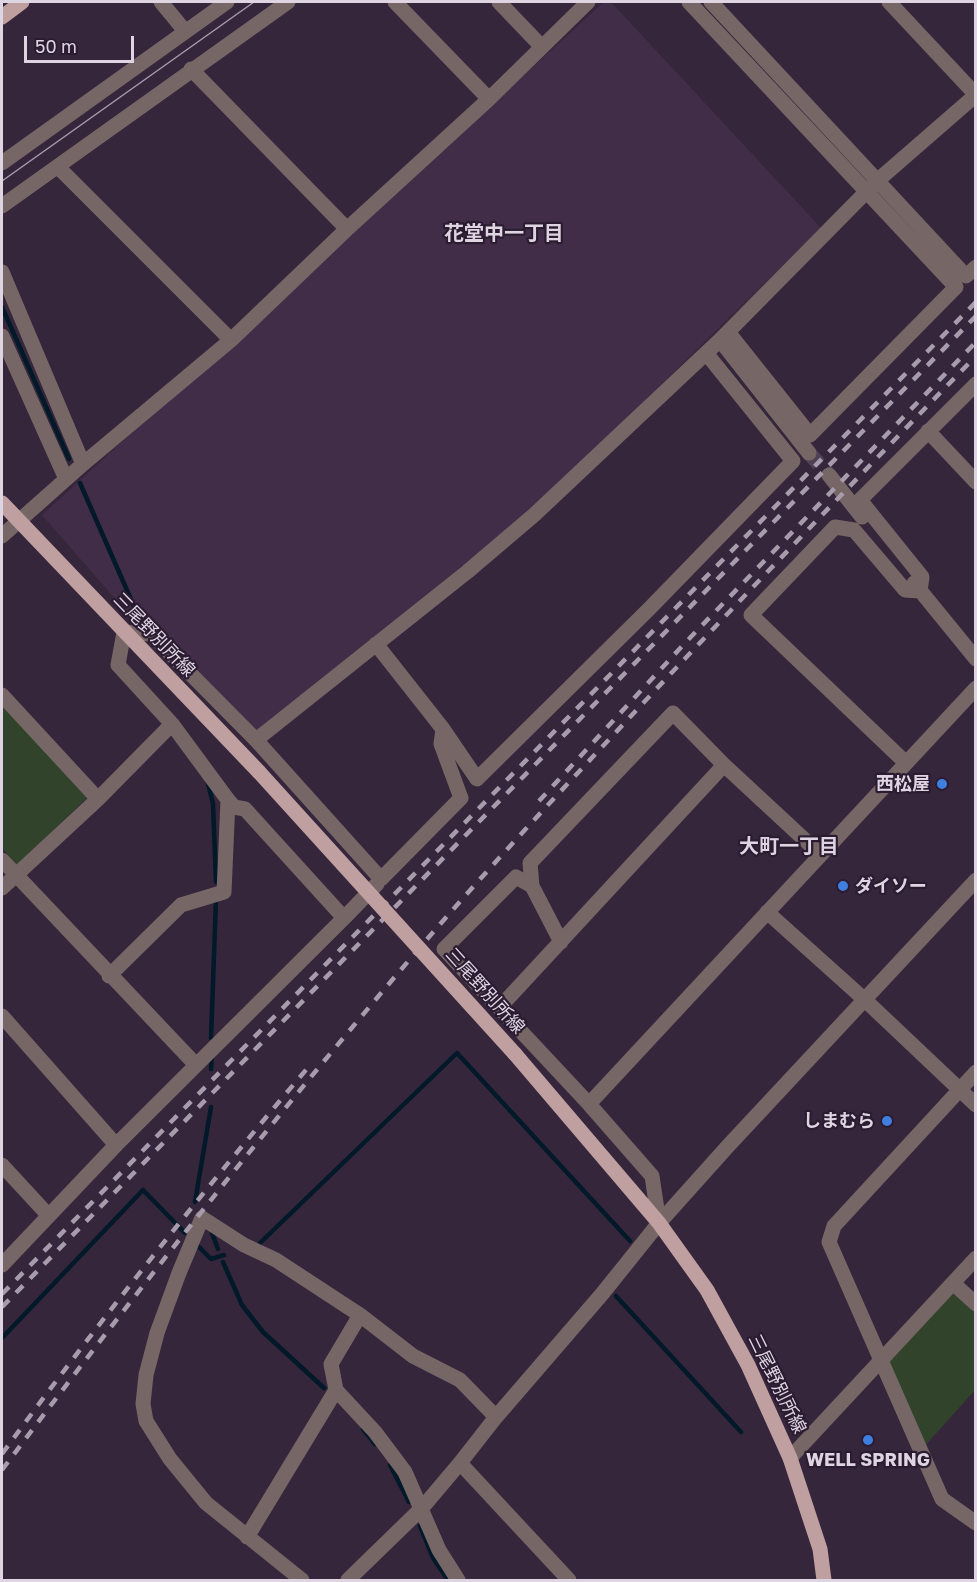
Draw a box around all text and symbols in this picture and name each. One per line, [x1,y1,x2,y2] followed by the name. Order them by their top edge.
[27,24,136,62] scale bar
[35,35,77,57] text: 50 m
[444,222,564,246] district label: 花堂中一丁目
[109,589,199,681] street label: 三尾野別所線
[876,773,930,795] place label: 西松屋
[935,777,949,791] marker: 西松屋
[739,835,839,859] district label: 大町一丁目
[855,875,927,897] place label: ダイソー
[836,879,850,893] marker: ダイソー
[441,944,529,1038] street label: 三尾野別所線
[803,1110,875,1132] place label: しまむら
[880,1114,894,1128] marker: しまむら
[744,1331,810,1437] street label: 三尾野別所線
[861,1433,875,1447] marker: WELL SPRING
[806,1449,930,1471] place label: WELL SPRING

